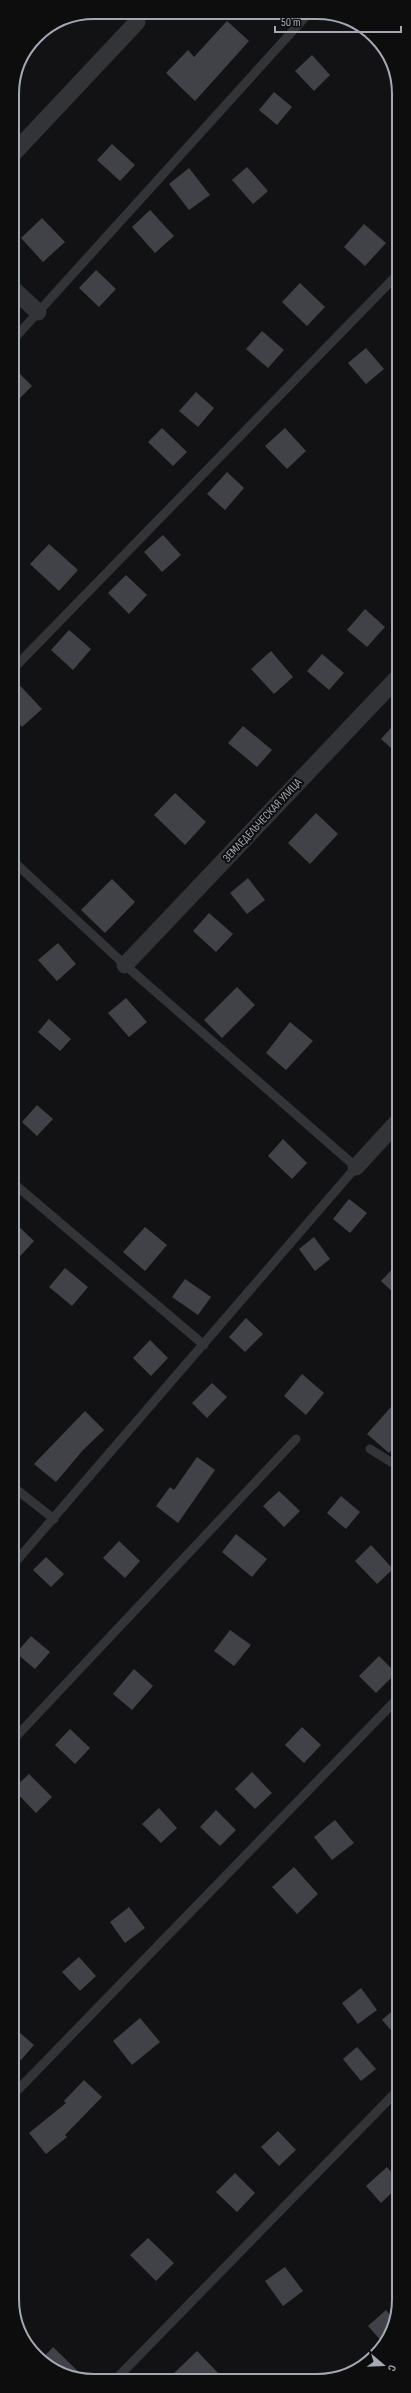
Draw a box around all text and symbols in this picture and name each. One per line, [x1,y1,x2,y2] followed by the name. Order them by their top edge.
[275,8,401,34] scale bar
[281,15,301,30] text: 50 m
[220,775,306,865] street label: ЗЕМЛЕДЕЛЬЧЕСКАЯ УЛИЦА
[363,2345,403,2385] north arrow
[385,2363,399,2373] text: С

